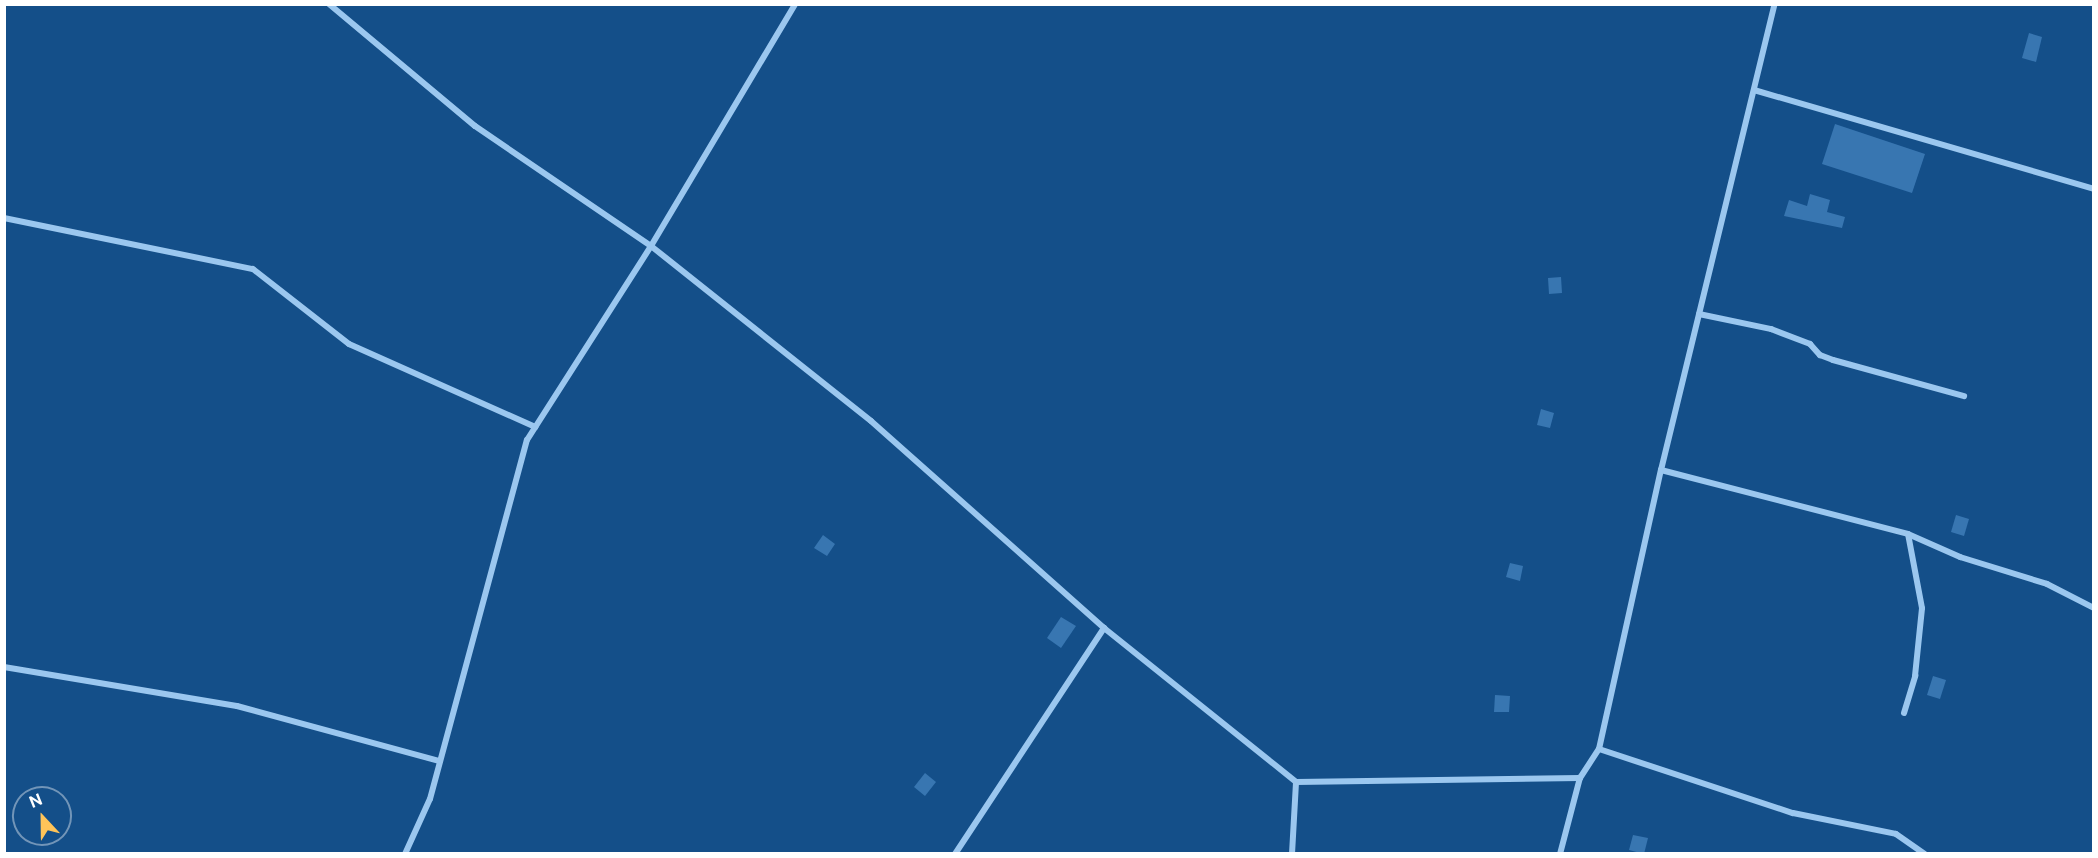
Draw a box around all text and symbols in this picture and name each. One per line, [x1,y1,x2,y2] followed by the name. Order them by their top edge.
[12,786,72,846] north arrow
[26,790,45,812] text: N

